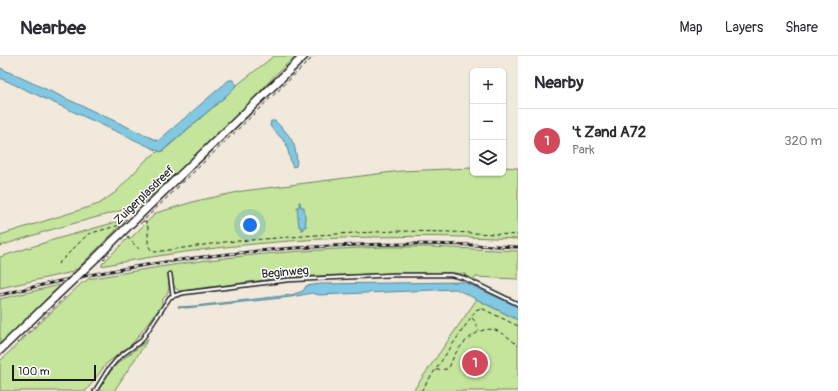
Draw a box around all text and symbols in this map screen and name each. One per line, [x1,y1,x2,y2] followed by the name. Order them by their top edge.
[20,16,86,40] text: Nearbee
[680,19,703,36] text: Map
[725,19,763,36] text: Layers
[785,19,818,36] text: Share
[470,68,506,176] map controls
[470,68,506,104] button: +
[534,72,583,93] text: Nearby
[470,104,506,140] button: −
[572,123,646,142] text: 't Zand A72
[544,133,550,149] text: 1
[784,133,822,149] text: 320 m
[470,140,506,176] button: layers
[572,142,595,158] text: Park
[111,163,178,228] street label: Zuigerplasdreef
[240,215,260,235] your location
[261,263,309,282] street label: Beginweg
[462,348,488,378] pin: 1
[12,363,96,382] scale bar
[18,365,49,378] text: 100 m

